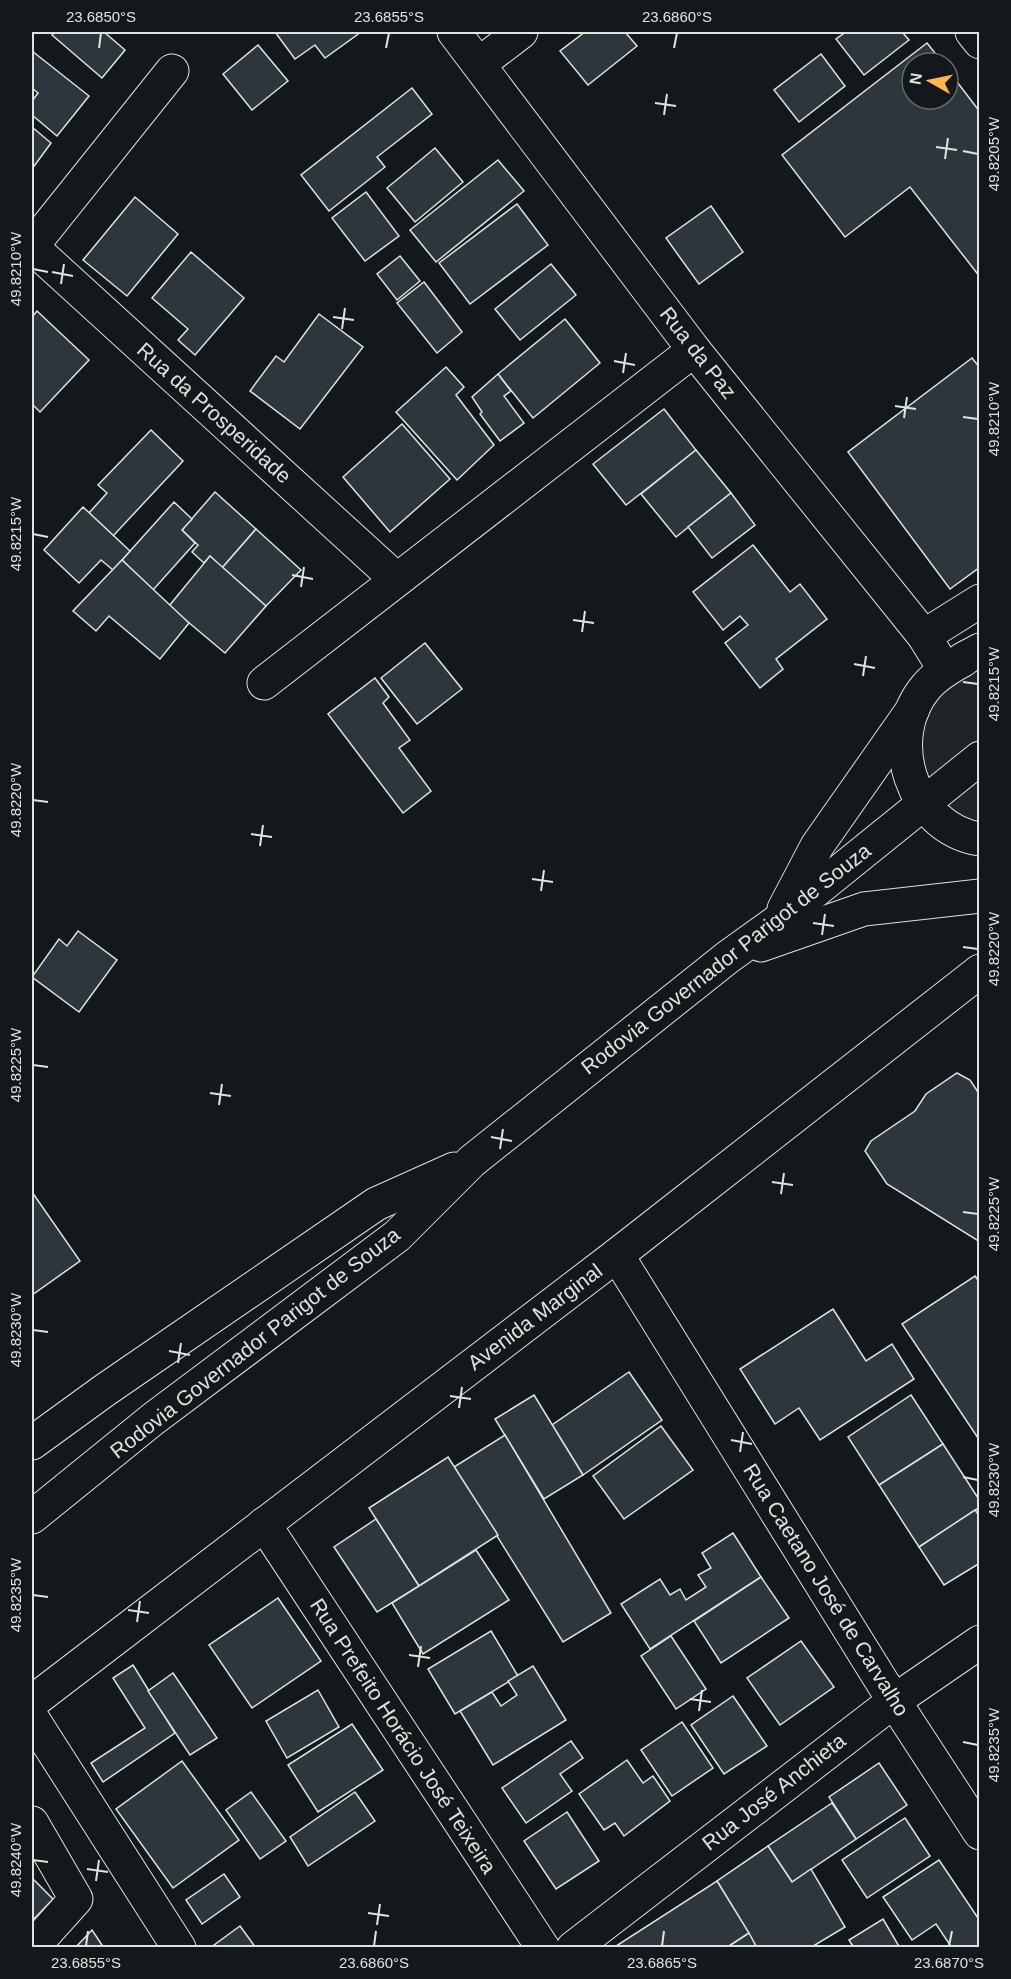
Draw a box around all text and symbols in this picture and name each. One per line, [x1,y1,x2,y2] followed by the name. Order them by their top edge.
[66,8,136,25] text: 23.6850°S
[354,8,424,25] text: 23.6855°S
[642,8,712,25] text: 23.6860°S
[900,51,960,111] north arrow
[906,72,925,86] text: N
[985,116,1002,191] text: 49.8205°W
[7,231,24,306] text: 49.8210°W
[656,302,741,403] street label: Rua da Paz
[133,338,296,488] street label: Rua da Prosperidade
[985,381,1002,456] text: 49.8210°W
[7,496,24,571] text: 49.8215°W
[985,646,1002,721] text: 49.8215°W
[7,762,24,837] text: 49.8220°W
[576,838,875,1079] street label: Rodovia Governador Parigot de Souza
[985,911,1002,986] text: 49.8220°W
[7,1027,24,1102] text: 49.8225°W
[985,1176,1002,1251] text: 49.8225°W
[105,1222,404,1463] street label: Rodovia Governador Parigot de Souza
[463,1259,606,1374] street label: Avenida Marginal
[7,1292,24,1367] text: 49.8230°W
[985,1442,1002,1517] text: 49.8230°W
[739,1459,914,1720] street label: Rua Caetano José de Carvalho
[7,1557,24,1632] text: 49.8235°W
[306,1594,501,1878] street label: Rua Prefeito Horácio José Teixeira
[985,1707,1002,1782] text: 49.8235°W
[698,1728,850,1855] street label: Rua José Anchieta
[7,1822,24,1897] text: 49.8240°W
[51,1954,121,1971] text: 23.6855°S
[339,1954,409,1971] text: 23.6860°S
[627,1954,697,1971] text: 23.6865°S
[914,1954,984,1971] text: 23.6870°S

